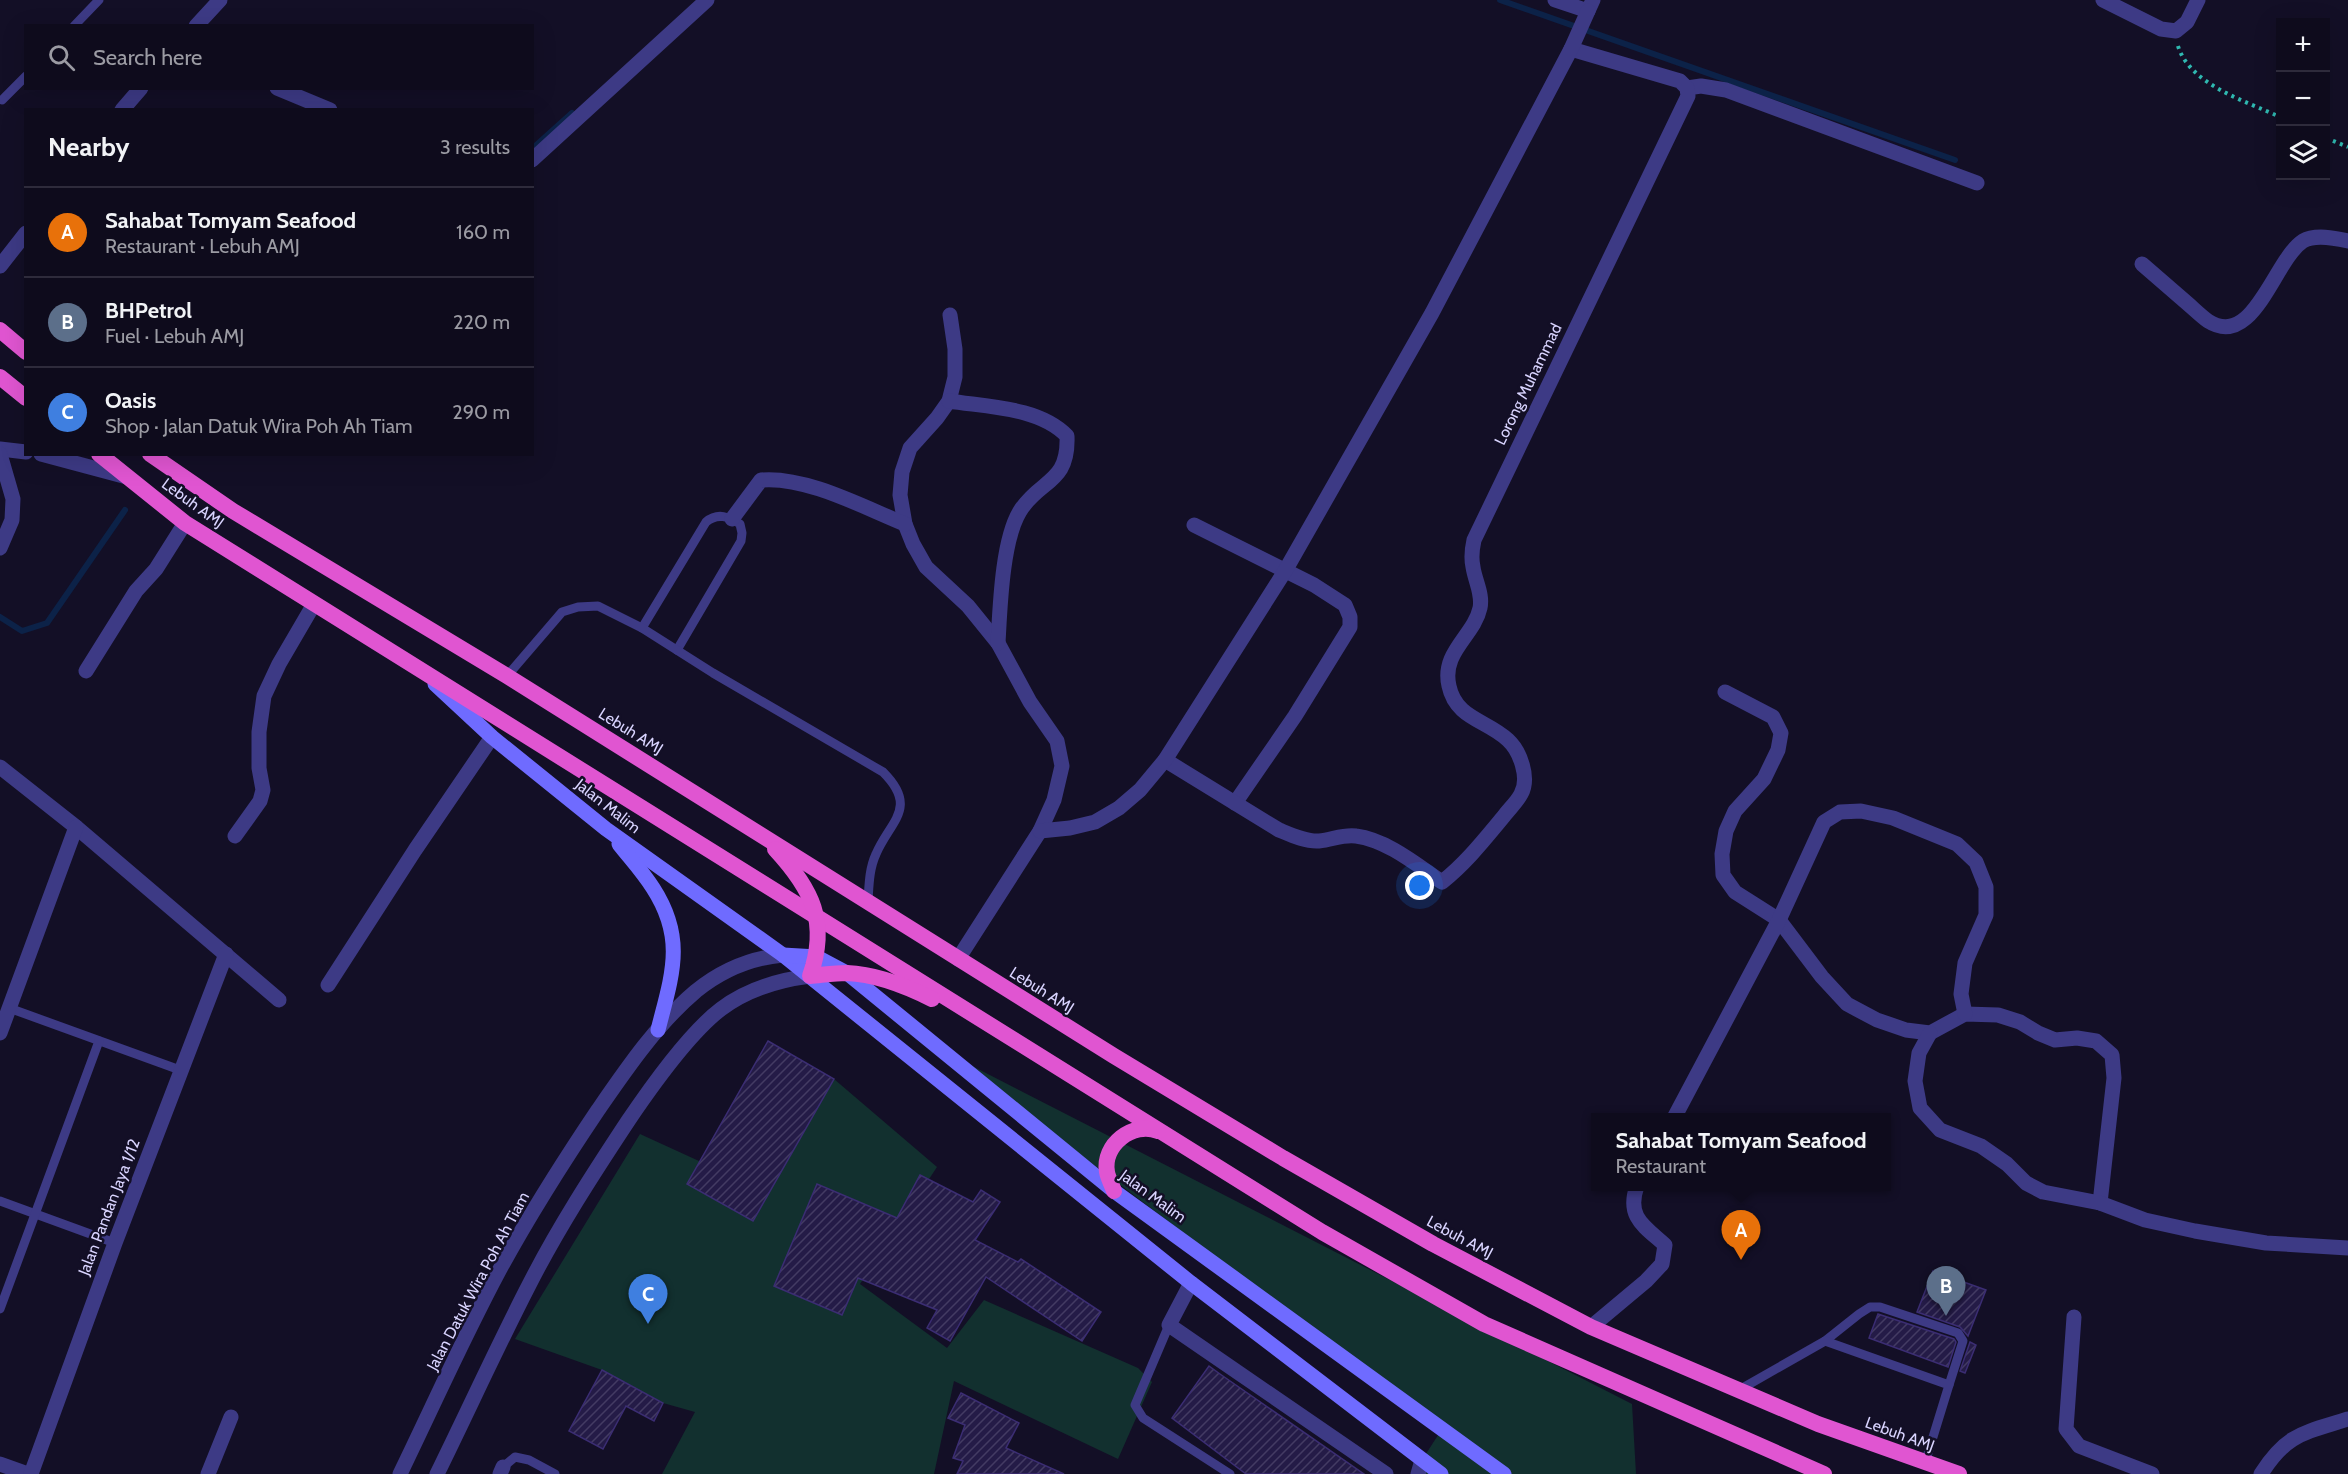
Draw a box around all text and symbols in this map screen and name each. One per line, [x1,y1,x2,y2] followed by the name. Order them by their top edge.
[2276,18,2330,180] map controls
[2276,18,2330,72] button: +
[24,24,534,90] search box
[45,41,78,74] icon: search
[93,44,202,71] text: Search here
[2276,72,2330,126] button: −
[2276,126,2330,180] button: layers
[48,131,129,163] text: Nearby
[440,135,510,159] text: 3 results
[105,207,356,234] text: Sahabat Tomyam Seafood
[61,220,74,244] text: A
[456,220,510,244] text: 160 m
[105,234,300,258] text: Restaurant · Lebuh AMJ
[105,297,192,324] text: BHPetrol
[61,310,74,334] text: B
[453,310,510,334] text: 220 m
[1490,320,1566,448] street label: Lorong Muhammad
[105,324,244,348] text: Fuel · Lebuh AMJ
[105,387,156,414] text: Oasis
[61,400,74,424] text: C
[452,400,510,424] text: 290 m
[105,414,413,438] text: Shop · Jalan Datuk Wira Poh Ah Tiam
[158,474,228,532] street label: Lebuh AMJ
[595,704,667,758] street label: Lebuh AMJ
[571,774,644,837] street label: Jalan Malim
[1405,871,1434,900] your location
[1006,963,1078,1017] street label: Lebuh AMJ
[1591,1113,1891,1191] popup
[1615,1127,1867,1154] text: Sahabat Tomyam Seafood
[74,1136,144,1279] street label: Jalan Pandan Jaya 1/12
[1615,1154,1706,1178] text: Restaurant
[1115,1165,1190,1226] street label: Jalan Malim
[422,1188,533,1374] street label: Jalan Datuk Wira Poh Ah Tiam
[1722,1210,1760,1260] pin: A
[1424,1212,1496,1262] street label: Lebuh AMJ
[1926,1266,1966,1316] pin: B
[628,1274,668,1324] pin: C
[1863,1413,1937,1455] street label: Lebuh AMJ

